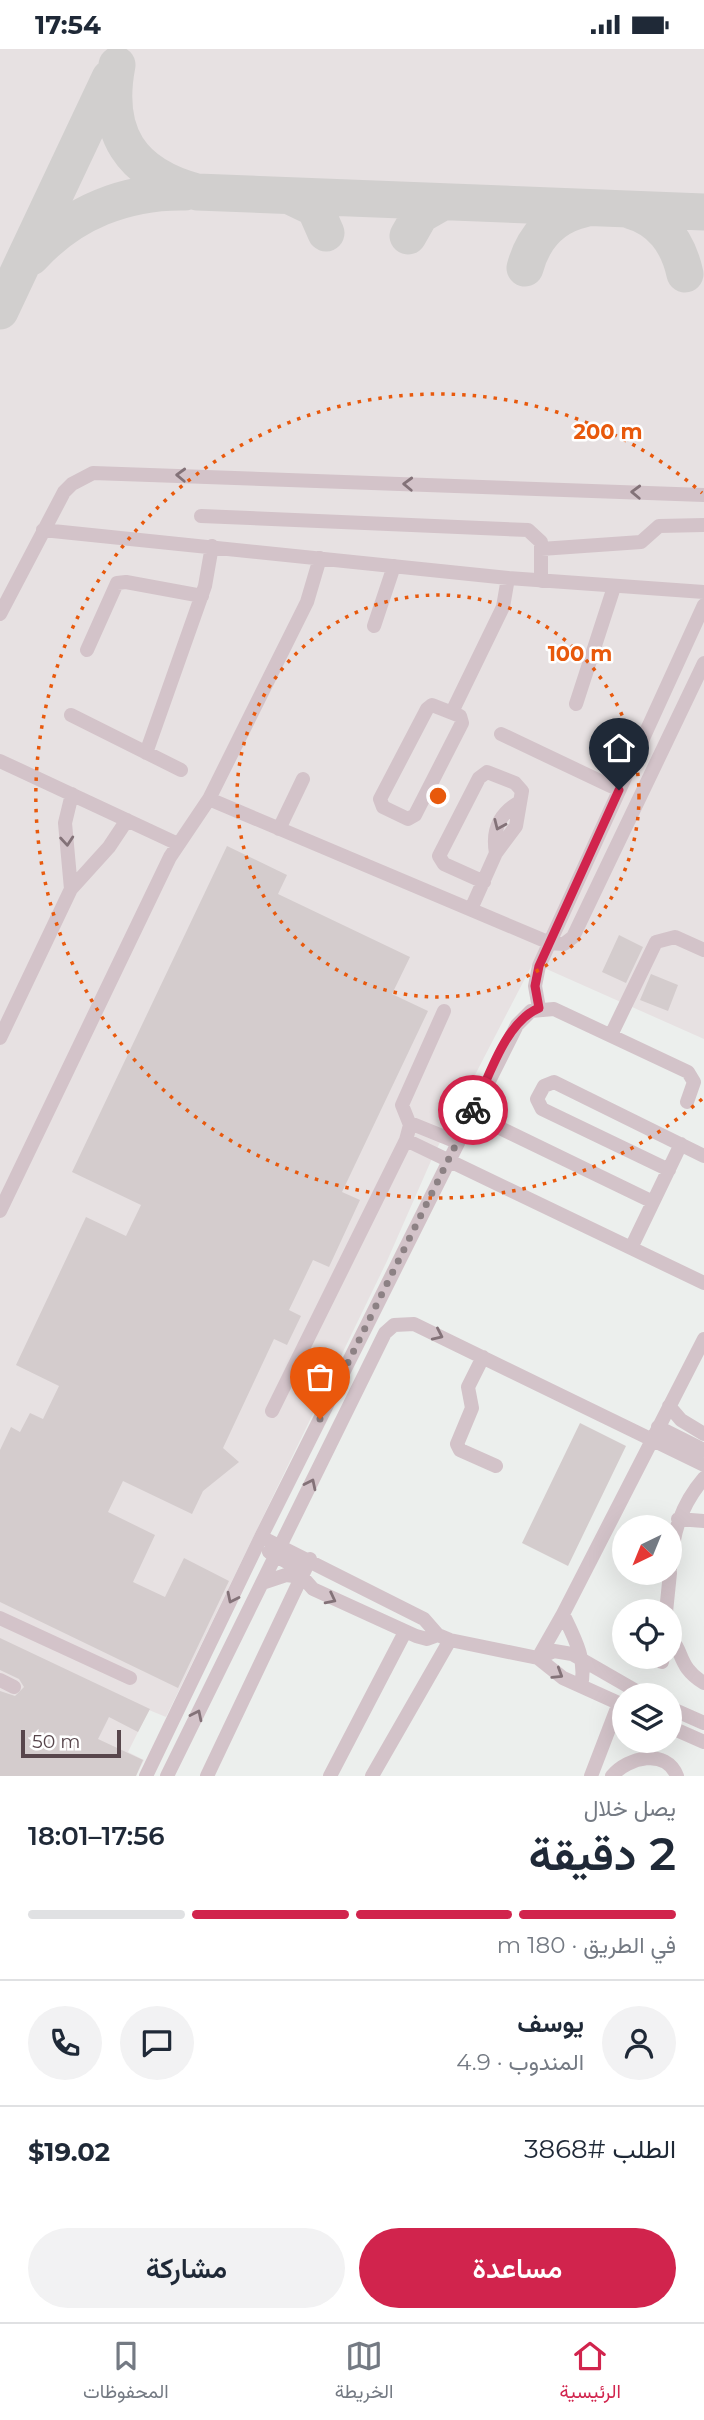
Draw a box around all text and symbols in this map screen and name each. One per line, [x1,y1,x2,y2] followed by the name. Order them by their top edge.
[35,9,101,41] text: 17:54
[574,419,642,444] text: 200 m
[175,467,186,482] one-way arrow
[403,476,414,491] one-way arrow
[630,485,641,500] one-way arrow
[548,641,612,666] text: 100 m
[589,718,649,790] pin
[600,729,638,767] icon: home
[426,784,450,808] centre of rings
[493,818,507,830] one-way arrow
[59,836,74,847] one-way arrow
[438,1075,508,1145] courier
[454,1091,492,1129] icon: bike
[430,1327,443,1341] one-way arrow
[290,1347,350,1419] pin
[301,1358,339,1396] icon: bag
[302,1479,316,1491] one-way arrow
[612,1515,682,1585] north arrow
[612,1515,682,1753] map controls
[324,1590,336,1604] one-way arrow
[226,1591,240,1603] one-way arrow
[612,1599,682,1669] button: locate
[550,1665,563,1678] one-way arrow
[612,1683,682,1753] button: layers
[189,1710,203,1722] one-way arrow
[21,1727,121,1759] scale bar
[32,1730,80,1753] text: 50 m
[584,1794,676,1822] text: يصل خلال
[28,1820,165,1852] text: 17:56–18:01
[529,1825,676,1882] text: 2 دقيقة
[497,1931,676,1959] text: في الطريق · 180 m
[28,2006,102,2080] button: phone
[120,2006,194,2080] button: chat
[602,2006,676,2080] button: person
[517,2007,584,2039] text: يوسف
[456,2048,584,2076] text: المندوب · 4.9
[524,2133,676,2165] text: الطلب #3868
[28,2136,110,2168] text: $19.02
[28,2228,345,2308] button: مشاركة
[359,2228,676,2308] button: مساعدة
[83,2337,169,2408] tab: المحفوظات
[335,2337,393,2408] tab: الخريطة
[560,2337,621,2408] tab: الرئيسية

